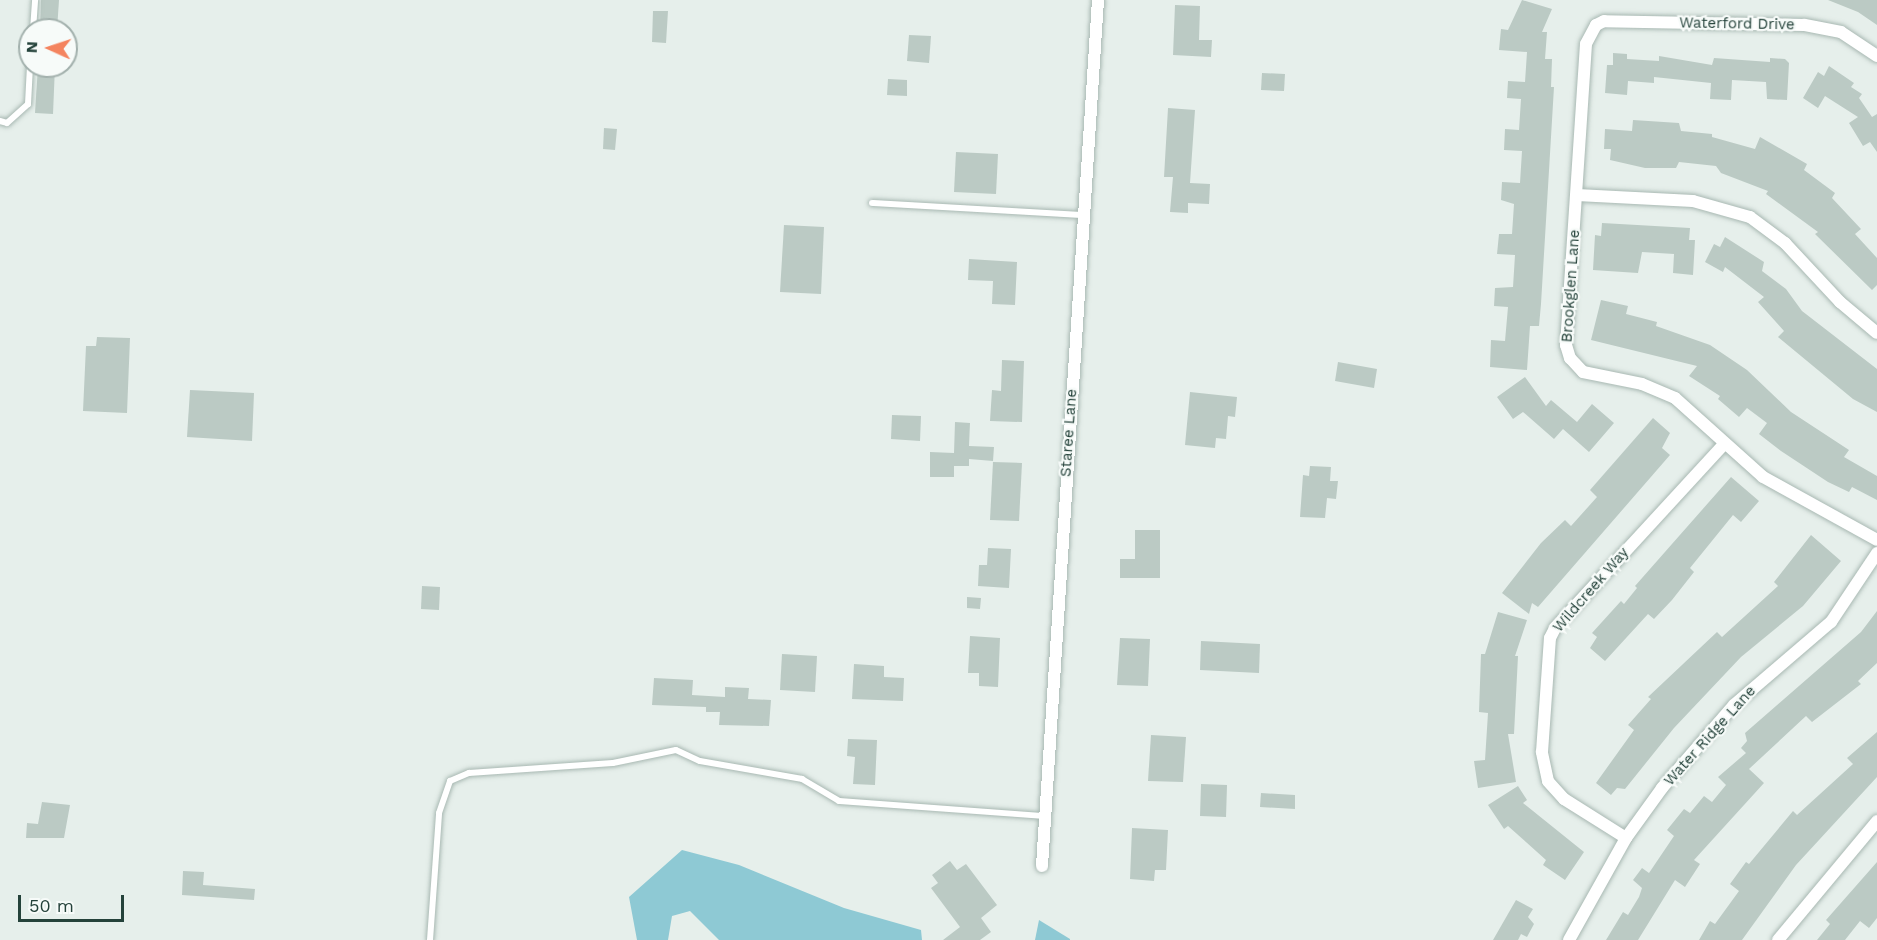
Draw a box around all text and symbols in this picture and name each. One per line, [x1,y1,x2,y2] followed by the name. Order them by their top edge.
[1679,14,1795,34] street label: Waterford Drive
[18,18,78,78] north arrow
[22,41,41,54] text: N
[1558,229,1584,343] street label: Brookglen Lane
[1057,388,1081,478] street label: Staree Lane
[1549,544,1633,636] street label: Wildcreek Way
[1660,682,1760,790] street label: Water Ridge Lane
[21,883,128,921] scale bar
[29,895,74,916] text: 50 m

